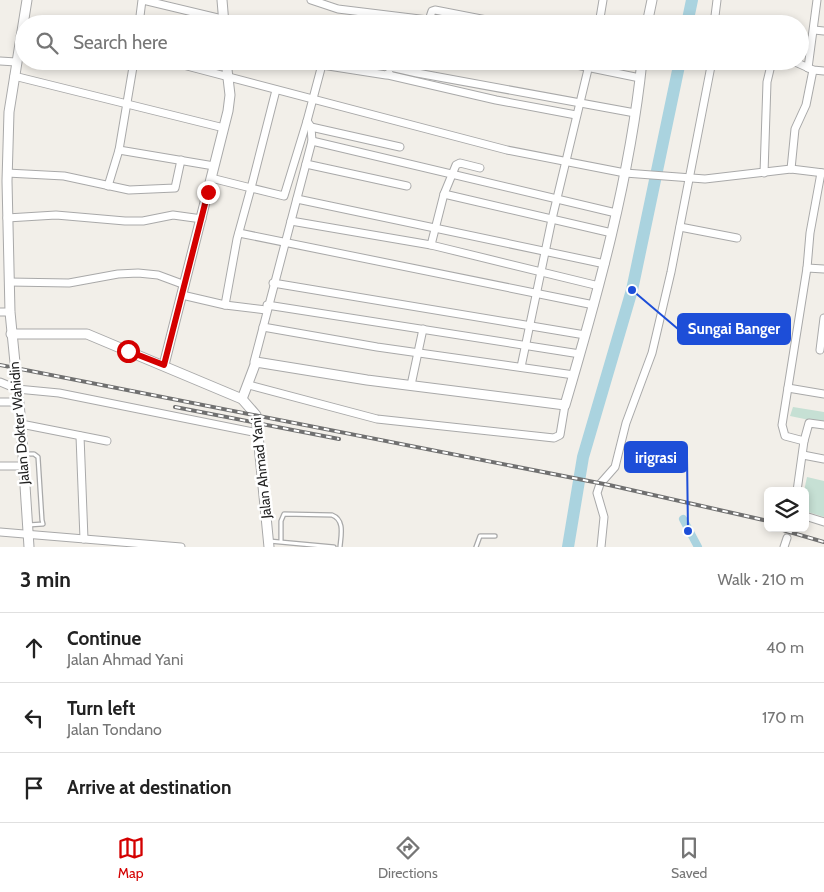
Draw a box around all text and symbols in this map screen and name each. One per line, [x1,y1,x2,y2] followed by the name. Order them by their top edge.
[15,15,809,70] search box
[33,29,61,57] icon: search
[73,31,167,54] text: Search here
[197,181,220,204] route end
[678,314,790,344] callout: Sungai Banger
[688,320,780,338] text: Sungai Banger
[117,340,140,363] route start
[5,361,33,486] street label: Jalan Dokter Wahidin
[247,416,275,521] street label: Jalan Ahmad Yani
[625,442,687,472] callout: irigrasi
[635,449,677,467] text: irigrasi
[764,487,809,532] map controls
[764,487,809,532] button: layers
[20,567,71,592] text: 3 min
[717,570,804,589] text: Walk · 210 m
[67,627,141,650] text: Continue
[20,634,48,662] icon: ahead
[766,638,804,657] text: 40 m
[67,650,183,669] text: Jalan Ahmad Yani
[67,697,135,720] text: Turn left
[20,704,48,732] icon: left
[762,708,804,727] text: 170 m
[67,720,162,739] text: Jalan Tondano
[20,774,48,802] icon: arrive
[67,776,231,799] text: Arrive at destination
[117,834,145,882] tab: Map
[378,834,438,882] tab: Directions
[671,834,707,882] tab: Saved

